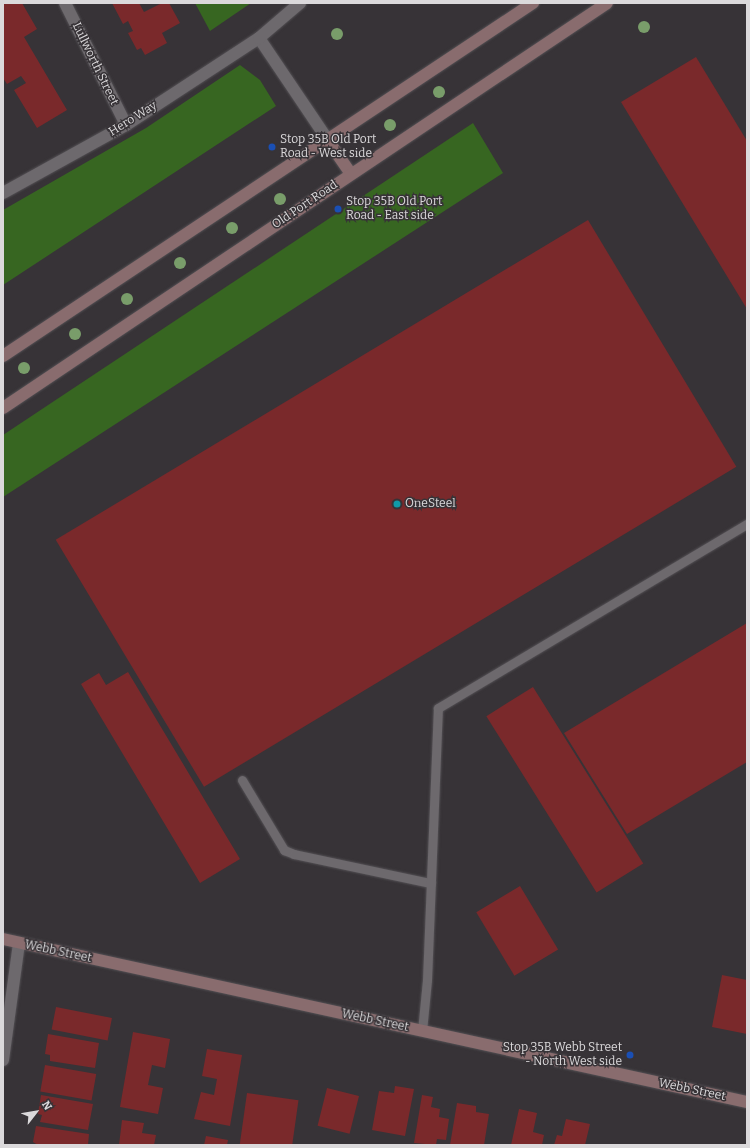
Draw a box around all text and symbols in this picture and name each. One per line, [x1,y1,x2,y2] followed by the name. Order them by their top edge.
[69,20,121,108] street label: Lullworth Street
[106,99,160,139] street label: Hero Way
[280,133,376,161] place label: Stop 35B Old Port Road - West side
[267,142,277,152] marker: Stop 35B Old Port Road - West side
[269,178,341,232] street label: Old Port Road
[346,195,442,223] place label: Stop 35B Old Port Road - East side
[333,204,343,214] marker: Stop 35B Old Port Road - East side
[405,497,456,511] place label: OneSteel
[392,499,402,509] marker: OneSteel
[23,938,93,966] street label: Webb Street
[340,1007,410,1035] street label: Webb Street
[503,1041,622,1069] place label: Stop 35B Webb Street - North West side
[625,1050,635,1060] marker: Stop 35B Webb Street - North West side
[657,1076,727,1104] street label: Webb Street
[16,1092,56,1132] north arrow
[39,1099,54,1113] text: N

